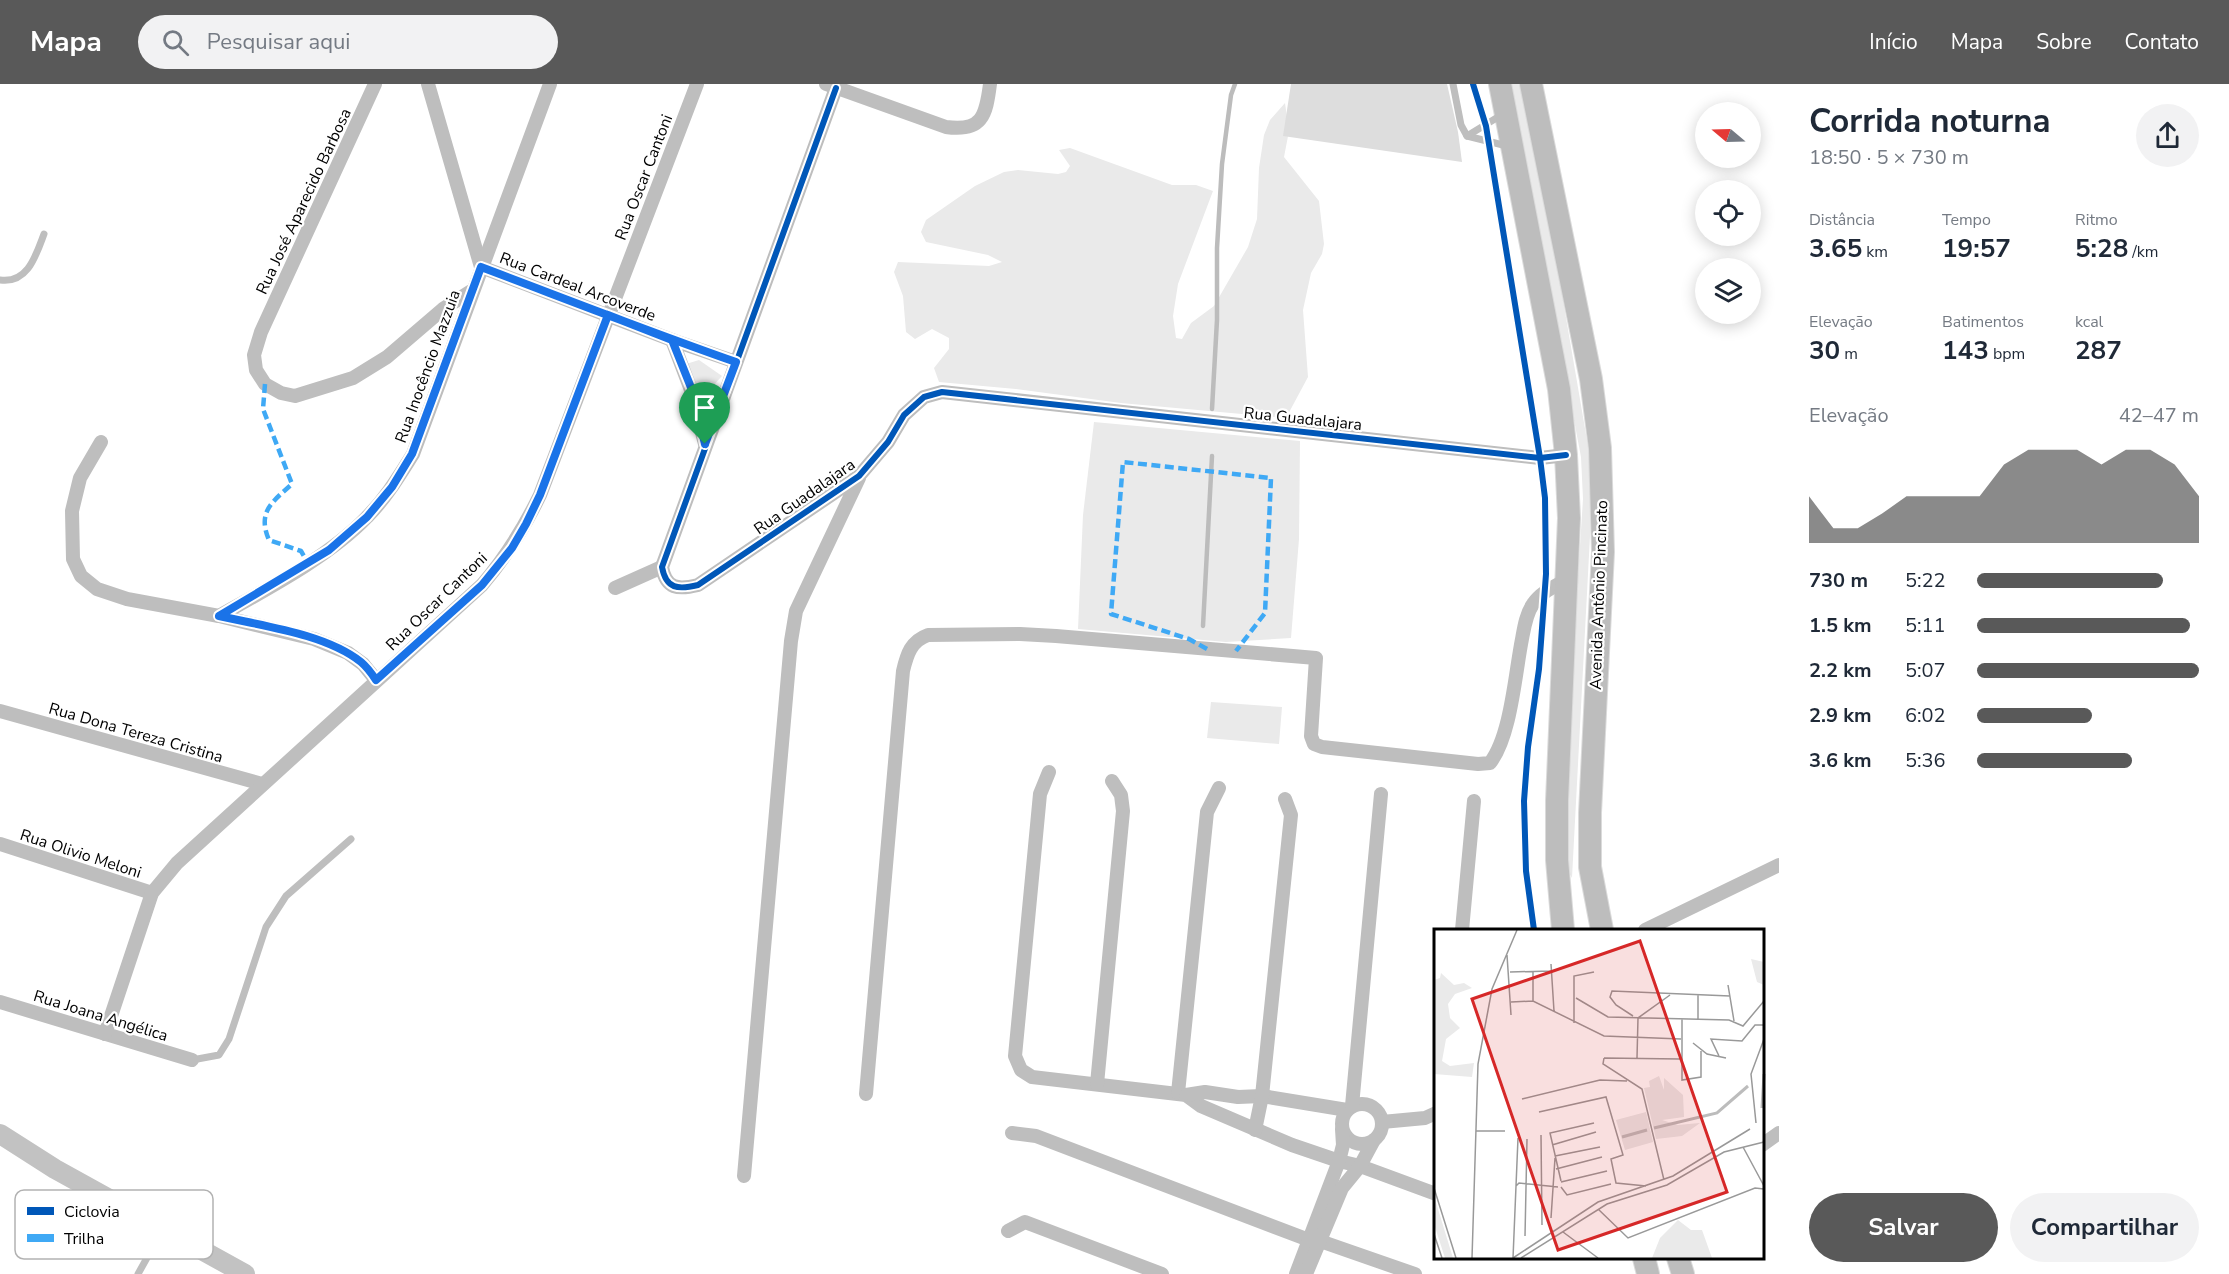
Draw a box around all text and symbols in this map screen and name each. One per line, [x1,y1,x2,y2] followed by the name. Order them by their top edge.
[138,15,558,69] search box
[30,23,102,61] text: Mapa
[159,26,192,59] icon: search
[207,27,350,57] text: Pesquisar aqui
[1869,28,1918,56] text: Início
[1951,28,2003,56] text: Mapa
[2036,28,2092,56] text: Sobre
[2125,28,2199,56] text: Contato
[1809,99,2051,144] text: Corrida noturna
[1695,102,1761,168] north arrow
[1695,102,1761,324] map controls
[2136,104,2199,167] button: share
[251,105,357,298] street label: Rua José Aparecido Barbosa
[610,111,678,243] street label: Rua Oscar Cantoni
[1809,144,1969,171] text: 18:50 · 5 × 730 m
[1695,180,1761,246] button: locate
[1809,209,1875,231] text: Distância
[1942,209,1991,231] text: Tempo
[2075,209,2118,231] text: Ritmo
[1809,231,1862,266] text: 3.65
[1942,231,2011,266] text: 19:57
[2075,231,2128,266] text: 5:28
[1862,241,1888,263] text: km
[2128,241,2159,263] text: /km
[496,247,659,327] street label: Rua Cardeal Arcoverde
[1695,258,1761,324] button: layers
[390,287,466,446] street label: Rua Inocêncio Mazzuia
[1809,311,1873,333] text: Elevação
[1942,311,2024,333] text: Batimentos
[2075,311,2103,333] text: kcal
[1809,333,1840,368] text: 30
[1942,333,1989,368] text: 143
[2075,333,2122,368] text: 287
[1840,343,1858,365] text: m
[1989,343,2025,365] text: bpm
[679,382,730,444] pin
[688,391,721,424] icon: arrive
[1243,402,1363,436] street label: Rua Guadalajara
[1809,402,1889,429] text: Elevação
[2119,402,2199,429] text: 42–47 m
[750,454,860,540] street label: Rua Guadalajara
[1585,500,1613,690] street label: Avenida Antônio Pincinato
[381,548,492,656] street label: Rua Oscar Cantoni
[1809,567,1868,594] text: 730 m
[1905,567,1946,594] text: 5:22
[1809,612,1872,639] text: 1.5 km
[1905,612,1946,639] text: 5:11
[1809,657,1872,684] text: 2.2 km
[1905,657,1946,684] text: 5:07
[46,698,225,768] street label: Rua Dona Tereza Cristina
[1809,702,1872,729] text: 2.9 km
[1905,702,1946,729] text: 6:02
[1809,747,1872,774] text: 3.6 km
[1905,747,1946,774] text: 5:36
[17,824,144,884] street label: Rua Olivio Meloni
[1434,929,1764,1259] inset map
[31,985,171,1047] street label: Rua Joana Angélica
[15,1190,213,1259] legend
[1809,1193,1998,1262] button: Salvar
[2010,1193,2199,1262] button: Compartilhar
[64,1201,120,1223] text: Ciclovia
[64,1228,104,1250] text: Trilha

